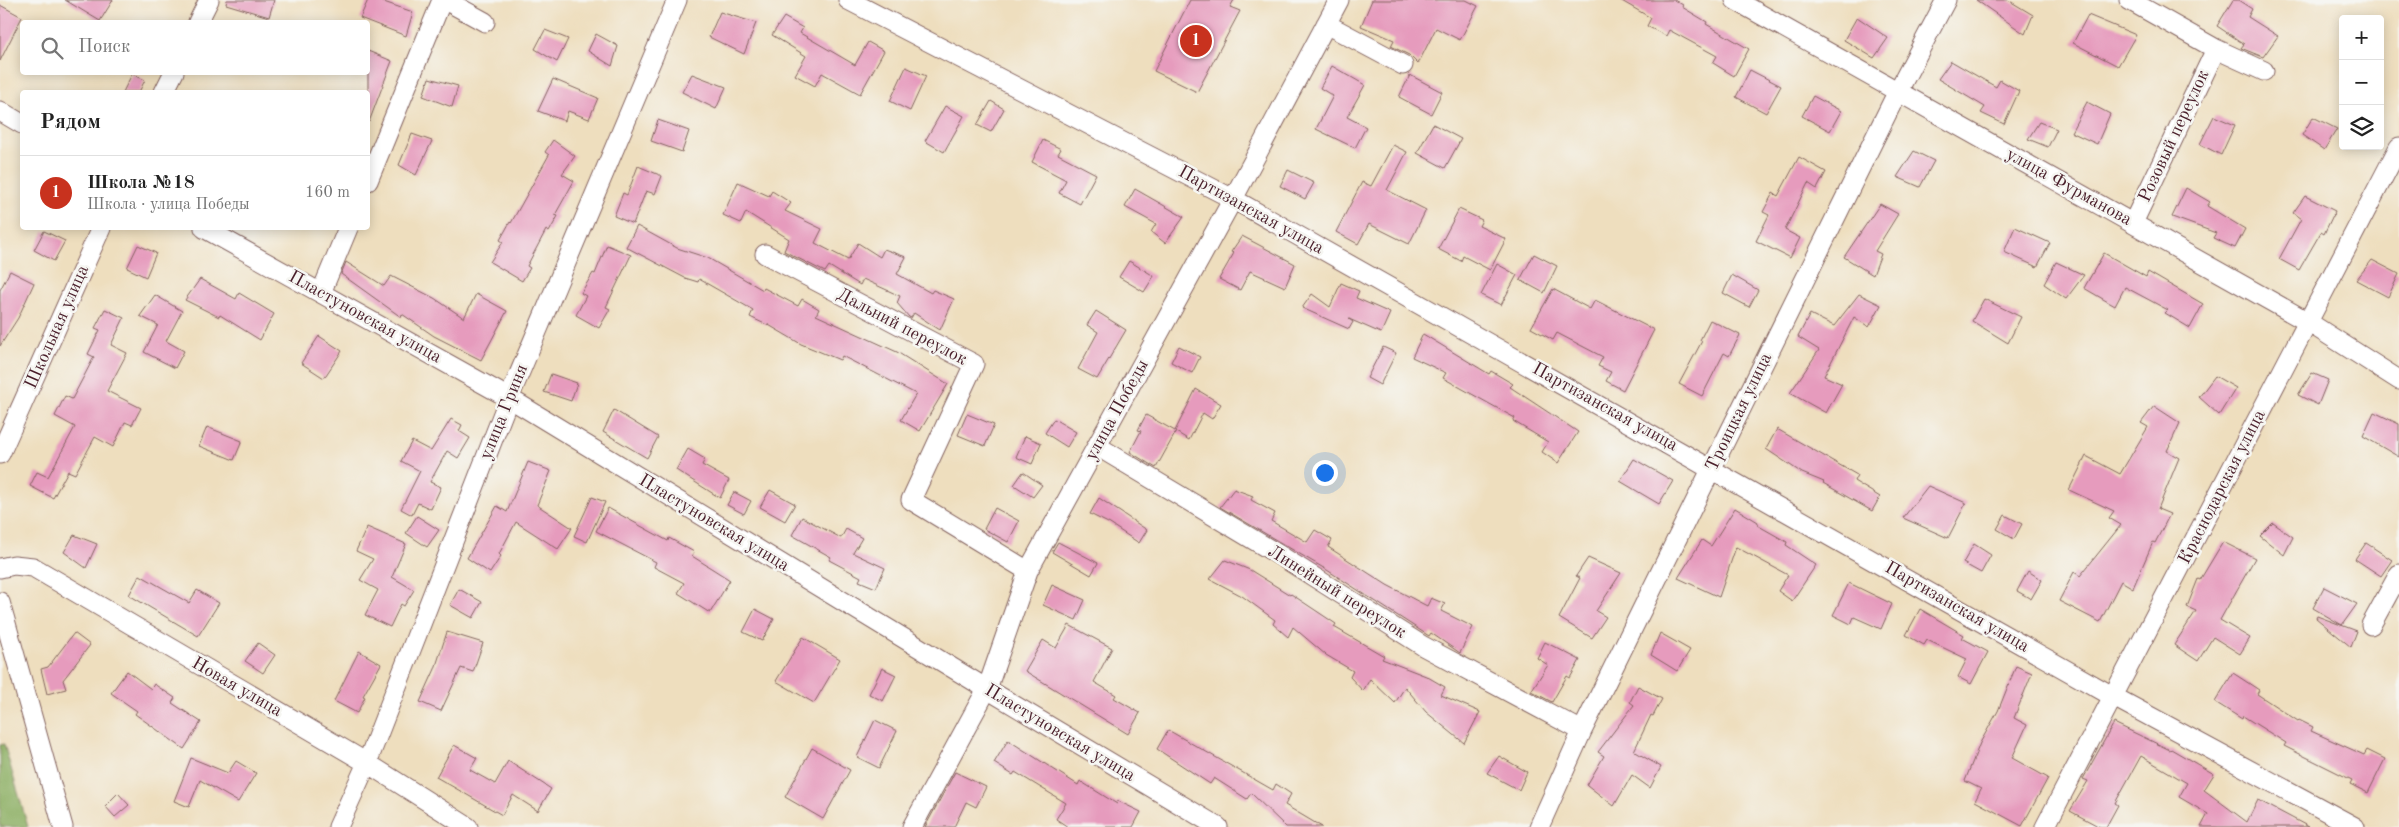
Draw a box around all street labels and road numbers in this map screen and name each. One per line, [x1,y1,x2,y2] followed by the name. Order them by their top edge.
[2136,67,2212,205] street label: Розовый переулок
[2003,145,2135,229] street label: улица Фурманова
[1175,163,1327,258] street label: Партизанская улица
[22,262,92,392] street label: Школьная улица
[286,268,445,367] street label: Пластуновская улица
[834,285,970,369] street label: Дальний переулок
[1703,350,1775,474] street label: Троицкая улица
[1082,357,1152,463] street label: улица Победы
[1529,360,1681,455] street label: Партизанская улица
[477,362,531,462] street label: улица Гриня
[2175,407,2269,567] street label: Краснодарская улица
[636,471,792,575] street label: Пластуновская улица
[1265,542,1409,642] street label: Линейный переулок
[1882,558,2032,656] street label: Партизанская улица
[189,654,285,720] street label: Новая улица
[982,681,1138,785] street label: Пластуновская улица

